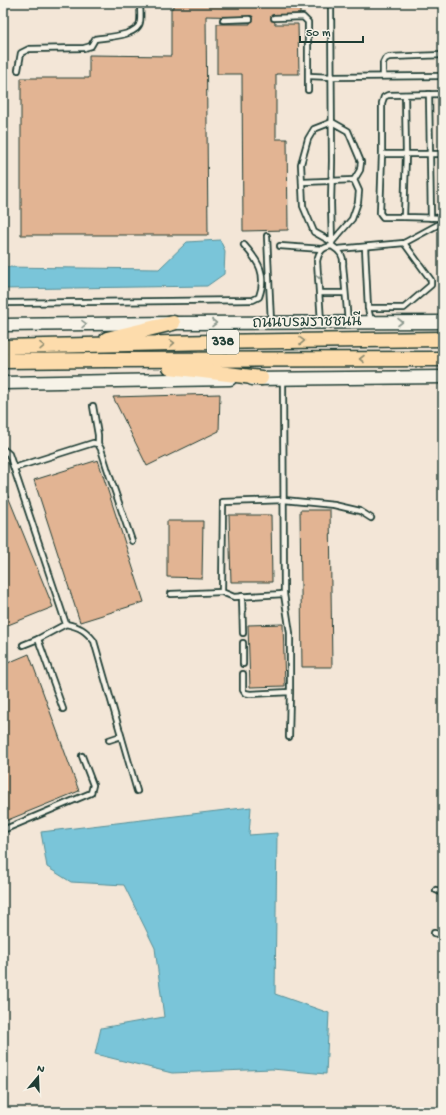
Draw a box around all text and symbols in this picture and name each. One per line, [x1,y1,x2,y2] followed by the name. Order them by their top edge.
[300,18,363,44] scale bar
[306,27,331,41] text: 50 m
[314,273,323,279] one-way arrow
[252,311,362,333] street label: ถนนบรมราชชนนี
[397,318,403,326] one-way arrow
[211,319,217,327] one-way arrow
[81,320,87,328] one-way arrow
[207,330,239,354] road number: 338
[299,336,305,345] one-way arrow
[169,339,175,347] one-way arrow
[39,342,45,350] one-way arrow
[359,355,365,363] one-way arrow
[18,1057,58,1097] north arrow
[35,1063,46,1076] text: N

